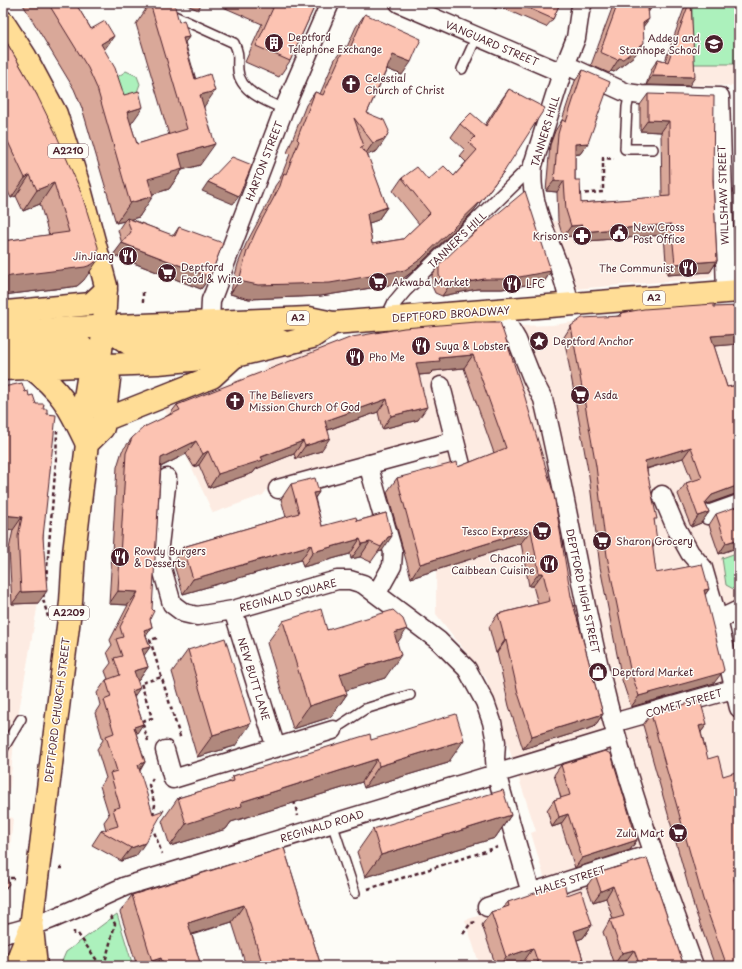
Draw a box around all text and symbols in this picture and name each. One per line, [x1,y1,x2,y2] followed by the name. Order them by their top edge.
[443,16,541,69] street label: VANGUARD STREET
[288,29,383,56] place label: Deptford Telephone Exchange
[619,30,700,57] place label: Addey and Stanhope School
[263,32,285,54] building icon: Deptford Telephone Exchange
[703,33,725,55] school or university icon: Addey and Stanhope School
[365,70,444,97] place label: Celestial Church of Christ
[340,73,362,95] church icon: Celestial Church of Christ
[527,93,563,168] street label: TANNERS HILL
[241,118,286,203] street label: HARTON STREET
[48,144,88,158] road number: A2210
[713,145,732,245] street label: WILLSHAW STREET
[424,207,490,271] street label: TANNER'S HILL
[633,219,685,246] place label: New Cross Post Office
[608,222,630,244] public building icon: New Cross Post Office
[571,225,593,247] pharmacy icon: Krisons
[533,228,568,243] place label: Krisons
[117,245,139,267] restaurant icon: JinJiang
[73,248,114,263] place label: JinJiang
[677,257,699,279] restaurant icon: The Communist
[181,259,243,286] place label: Deptford Food & Wine
[599,260,674,275] place label: The Communist
[156,262,178,284] supermarket icon: Deptford Food & Wine
[367,271,389,293] supermarket icon: Akwaba Market
[501,273,523,295] restaurant icon: LFC
[392,274,469,289] place label: Akwaba Market
[526,276,545,291] place label: LFC
[643,291,665,305] road number: A2
[391,302,511,325] street label: DEPTFORD BROADWAY
[287,311,309,325] road number: A2
[528,330,550,352] place icon: Deptford Anchor
[553,333,634,348] place label: Deptford Anchor
[410,335,432,357] restaurant icon: Suya & Lobster
[435,338,509,353] place label: Suya & Lobster
[344,346,366,368] restaurant icon: Pho Me
[369,349,405,364] place label: Pho Me
[569,384,591,406] supermarket icon: Asda
[249,387,360,414] place label: The Believers Mission Church Of God
[594,387,619,402] place label: Asda
[224,390,246,412] church icon: The Believers Mission Church Of God
[531,520,553,542] supermarket icon: Tesco Express
[461,523,528,538] place label: Tesco Express
[563,527,604,655] street label: DEPTFORD HIGH STREET
[591,530,613,552] supermarket icon: Sharon Grocery
[616,533,693,548] place label: Sharon Grocery
[134,543,206,570] place label: Rowdy Burgers & Desserts
[109,546,131,568] restaurant icon: Rowdy Burgers & Desserts
[451,550,536,577] place label: Chaconia Caibbean Cuisine
[538,553,560,575] restaurant icon: Chaconia Caibbean Cuisine
[238,574,338,615] street label: REGINALD SQUARE
[49,606,89,620] road number: A2209
[235,636,274,722] street label: NEW BUTT LANE
[40,637,73,783] street label: DEPTFORD CHURCH STREET
[587,661,609,683] shop icon: Deptford Market
[612,664,693,679] place label: Deptford Market
[644,684,724,721] street label: COMET STREET
[278,806,366,845] street label: REGINALD ROAD
[667,822,689,844] supermarket icon: Zulu Mart
[616,825,664,840] place label: Zulu Mart
[532,861,608,898] street label: HALES STREET

